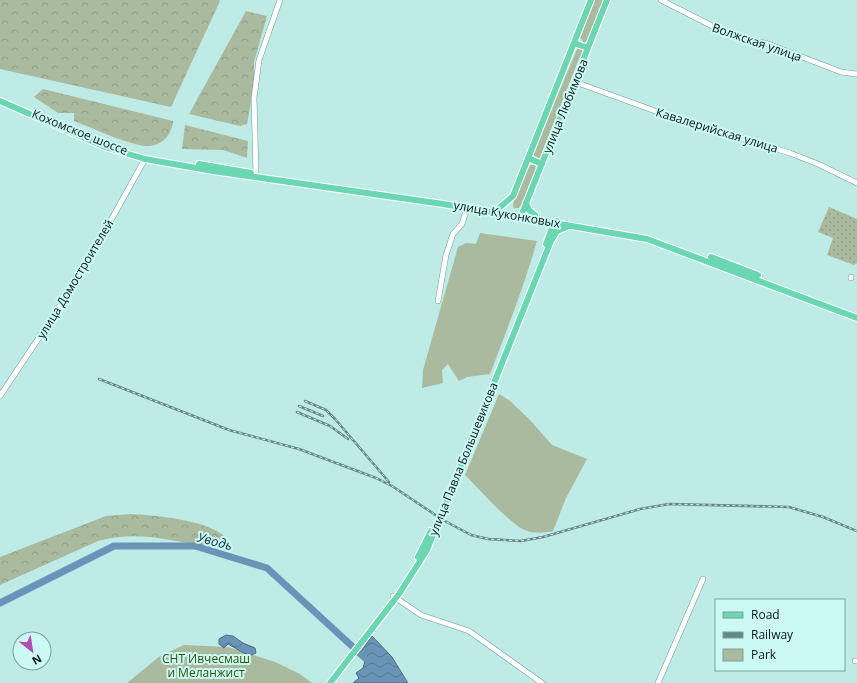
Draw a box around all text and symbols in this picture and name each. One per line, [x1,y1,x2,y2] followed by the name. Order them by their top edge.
[710,19,804,65] street label: Волжская улица
[538,56,592,156] street label: улица Любимова
[654,103,780,157] street label: Кавалерийская улица
[30,105,131,159] street label: Кохомское шоссе
[452,196,562,232] street label: улица Куконковых
[33,216,117,342] street label: улица Домостроителей
[424,380,502,538] street label: улица Павла Большевикова
[194,527,235,554] water label: Уводь
[715,599,845,671] legend
[751,606,780,623] text: Road
[751,626,794,643] text: Railway
[12,631,52,671] north arrow
[751,646,777,663] text: Park
[162,650,250,681] park label: СНТ Ивчесмаш и Меланжист
[30,651,45,669] text: N

